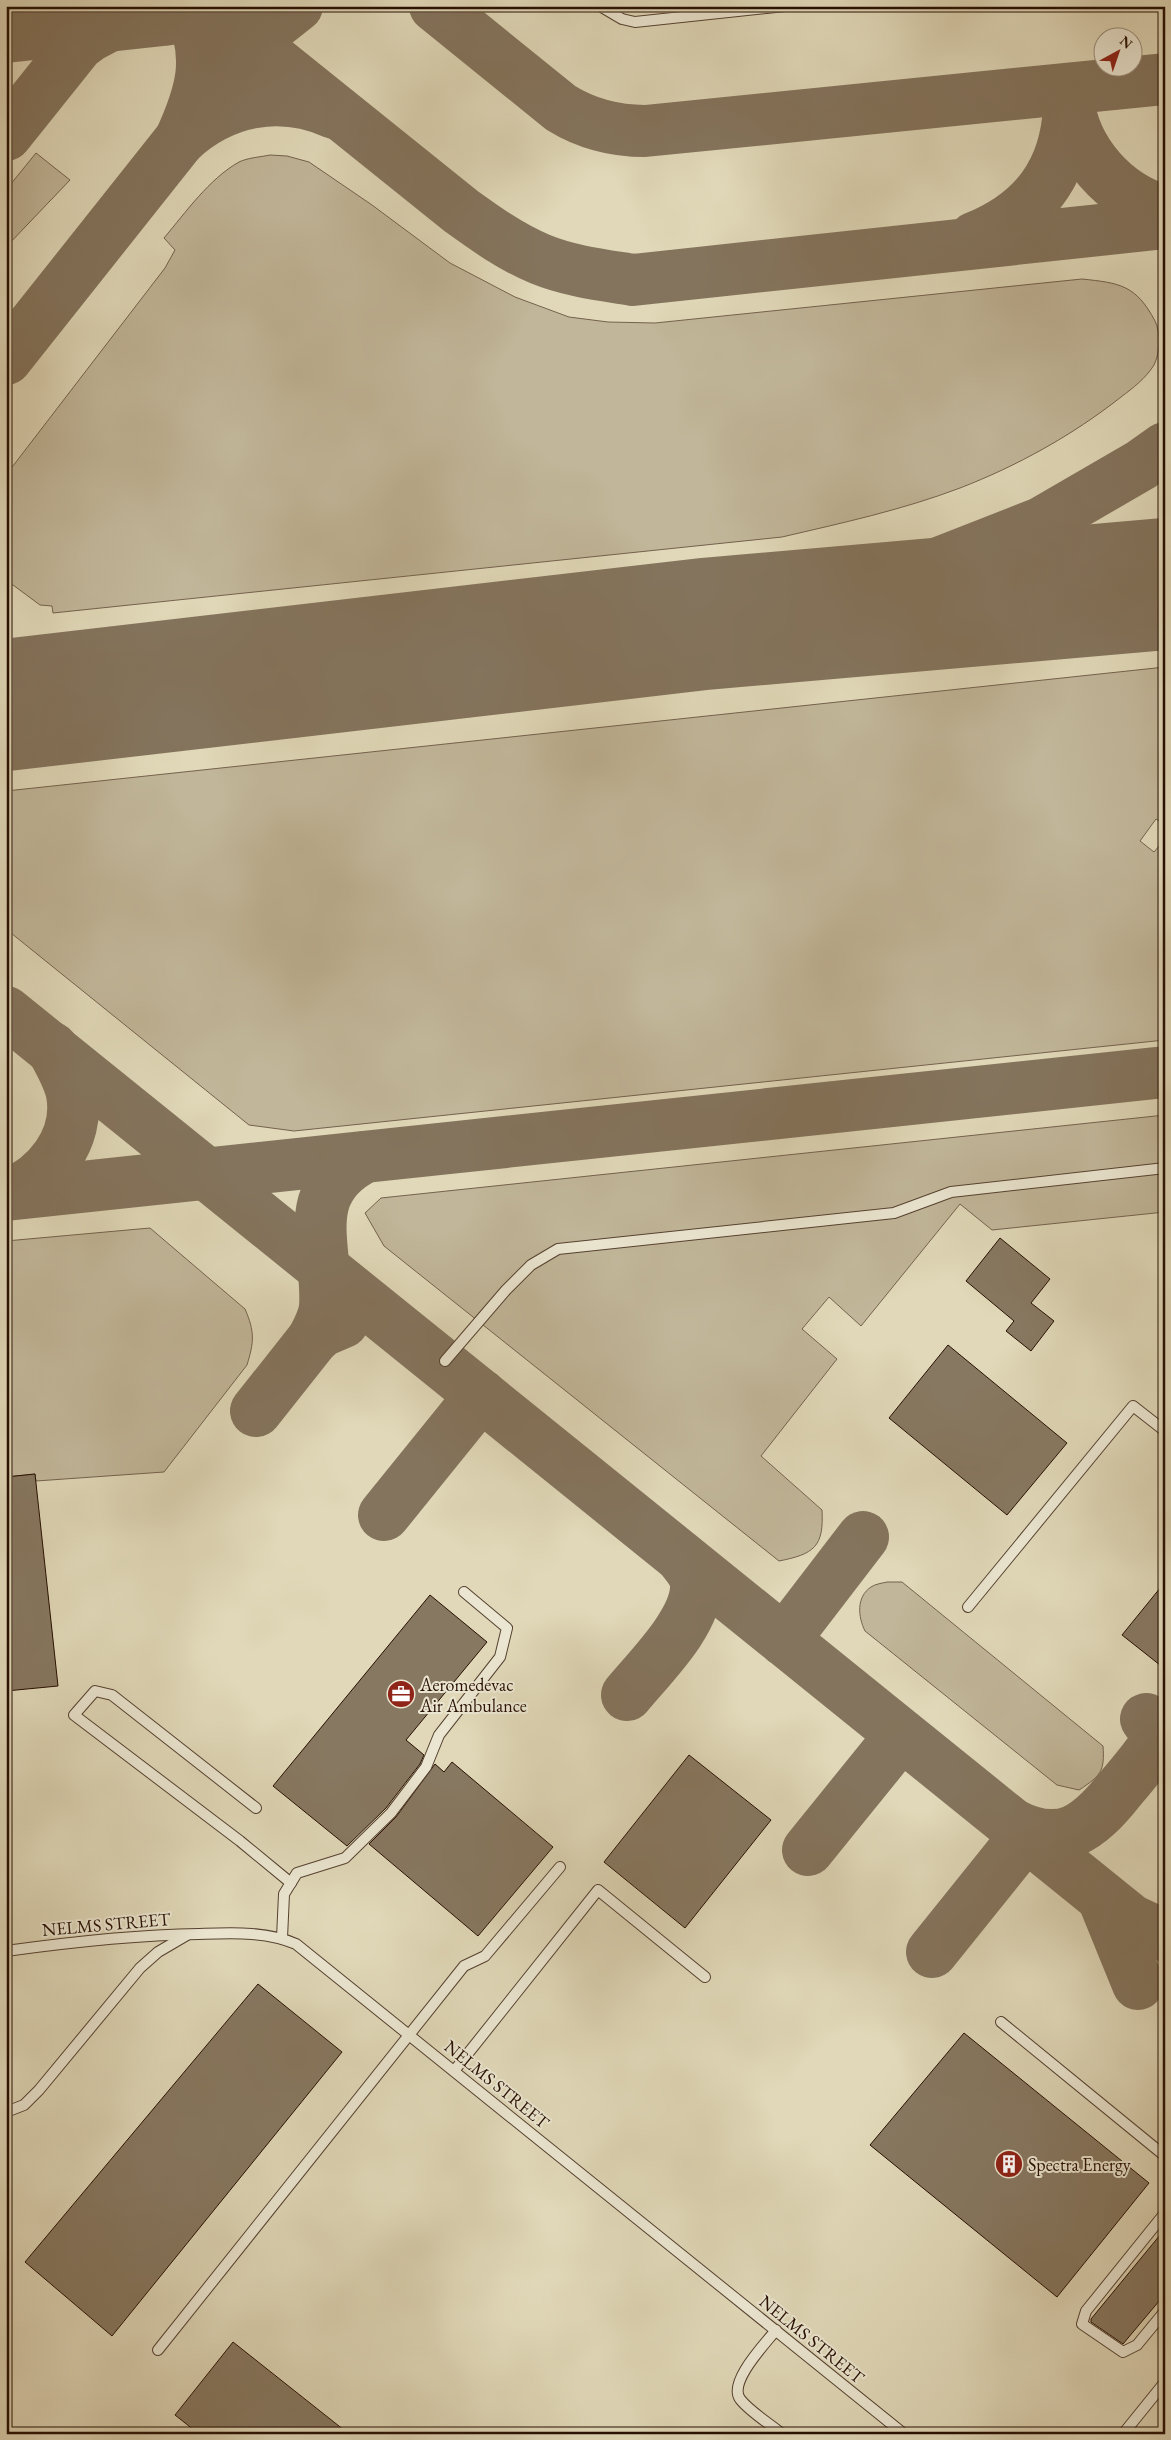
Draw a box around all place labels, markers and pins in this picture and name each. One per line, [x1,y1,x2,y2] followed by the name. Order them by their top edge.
[419,1673,527,1717] place label: Aeromedevac Air Ambulance
[386,1679,416,1709] office icon: Aeromedevac Air Ambulance
[994,2149,1024,2179] building icon: Spectra Energy
[1028,2153,1131,2176] place label: Spectra Energy

